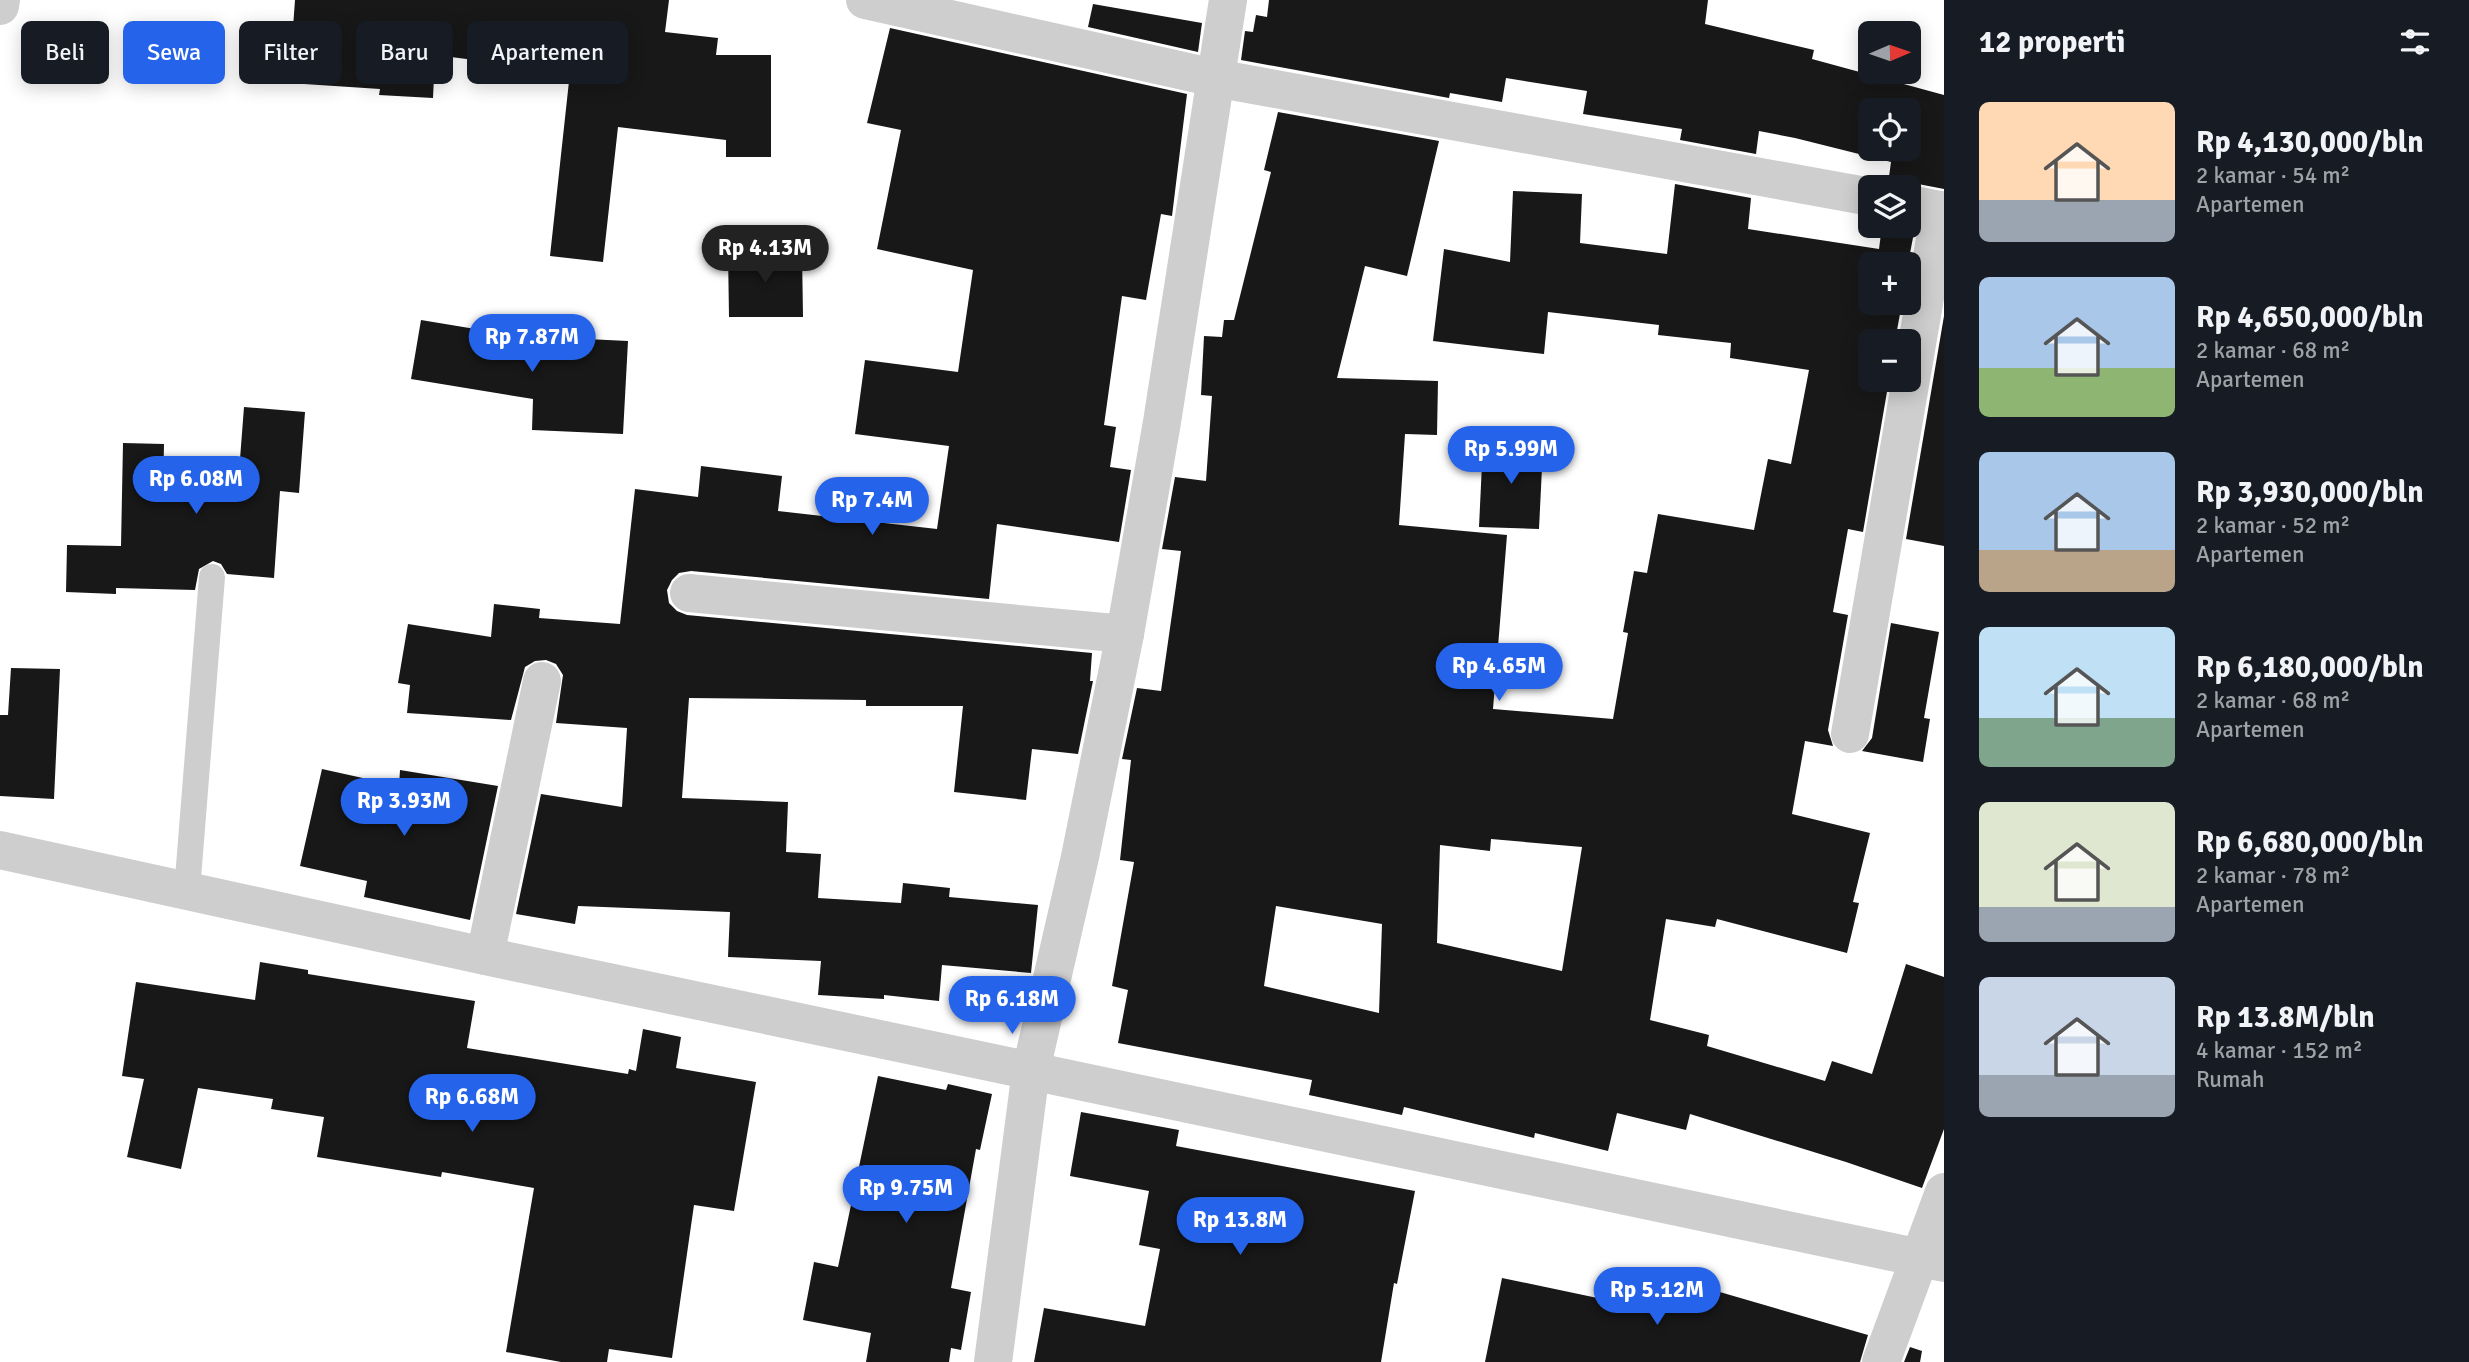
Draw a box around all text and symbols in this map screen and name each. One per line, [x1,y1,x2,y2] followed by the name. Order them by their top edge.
[21,21,109,84] chip: Beli
[123,21,225,84] chip: Sewa
[239,21,342,84] chip: Filter
[356,21,453,84] chip: Baru
[467,21,628,84] chip: Apartemen
[1858,21,1922,84] north arrow
[1858,21,1921,392] map controls
[2396,23,2434,61] icon: filters
[1979,24,2126,61] text: 12 properti
[1858,98,1921,161] button: locate
[2196,124,2424,161] text: Rp 4,130,000/bln
[2035,130,2119,214] icon: home
[2196,161,2350,190] text: 2 kamar · 54 m²
[1858,175,1921,238] button: layers
[2196,190,2305,219] text: Apartemen
[693,226,837,285] pin: Rp 4.13M
[718,233,812,262] text: Rp 4.13M
[1858,252,1921,315] button: +
[2196,299,2424,336] text: Rp 4,650,000/bln
[2035,305,2119,389] icon: home
[460,314,604,374] pin: Rp 7.87M
[485,322,579,351] text: Rp 7.87M
[1858,329,1921,392] button: −
[2196,336,2350,365] text: 2 kamar · 68 m²
[2196,365,2305,394] text: Apartemen
[1439,426,1583,486] pin: Rp 5.99M
[1464,434,1558,463] text: Rp 5.99M
[124,456,268,516] pin: Rp 6.08M
[149,464,243,493] text: Rp 6.08M
[2196,474,2424,511] text: Rp 3,930,000/bln
[807,477,937,537] pin: Rp 7.4M
[2035,480,2119,564] icon: home
[831,485,913,514] text: Rp 7.4M
[2196,511,2350,540] text: 2 kamar · 52 m²
[2196,540,2305,569] text: Apartemen
[1427,644,1571,703] pin: Rp 4.65M
[2196,649,2424,686] text: Rp 6,180,000/bln
[1452,651,1546,680] text: Rp 4.65M
[2035,655,2119,739] icon: home
[2196,686,2350,715] text: 2 kamar · 68 m²
[2196,715,2305,744] text: Apartemen
[332,778,476,838] pin: Rp 3.93M
[357,786,451,815] text: Rp 3.93M
[2196,824,2424,861] text: Rp 6,680,000/bln
[2035,830,2119,914] icon: home
[2196,861,2350,890] text: 2 kamar · 78 m²
[2196,890,2305,919] text: Apartemen
[940,976,1084,1036] pin: Rp 6.18M
[965,984,1059,1013] text: Rp 6.18M
[2196,999,2375,1036] text: Rp 13.8M/bln
[2035,1005,2119,1089] icon: home
[2196,1036,2363,1065] text: 4 kamar · 152 m²
[2196,1065,2264,1094] text: Rumah
[400,1074,544,1134] pin: Rp 6.68M
[425,1082,519,1111] text: Rp 6.68M
[834,1166,978,1225] pin: Rp 9.75M
[859,1173,953,1202] text: Rp 9.75M
[1168,1198,1312,1257] pin: Rp 13.8M
[1193,1205,1287,1234] text: Rp 13.8M
[1585,1268,1729,1327] pin: Rp 5.12M
[1610,1275,1704,1304] text: Rp 5.12M

